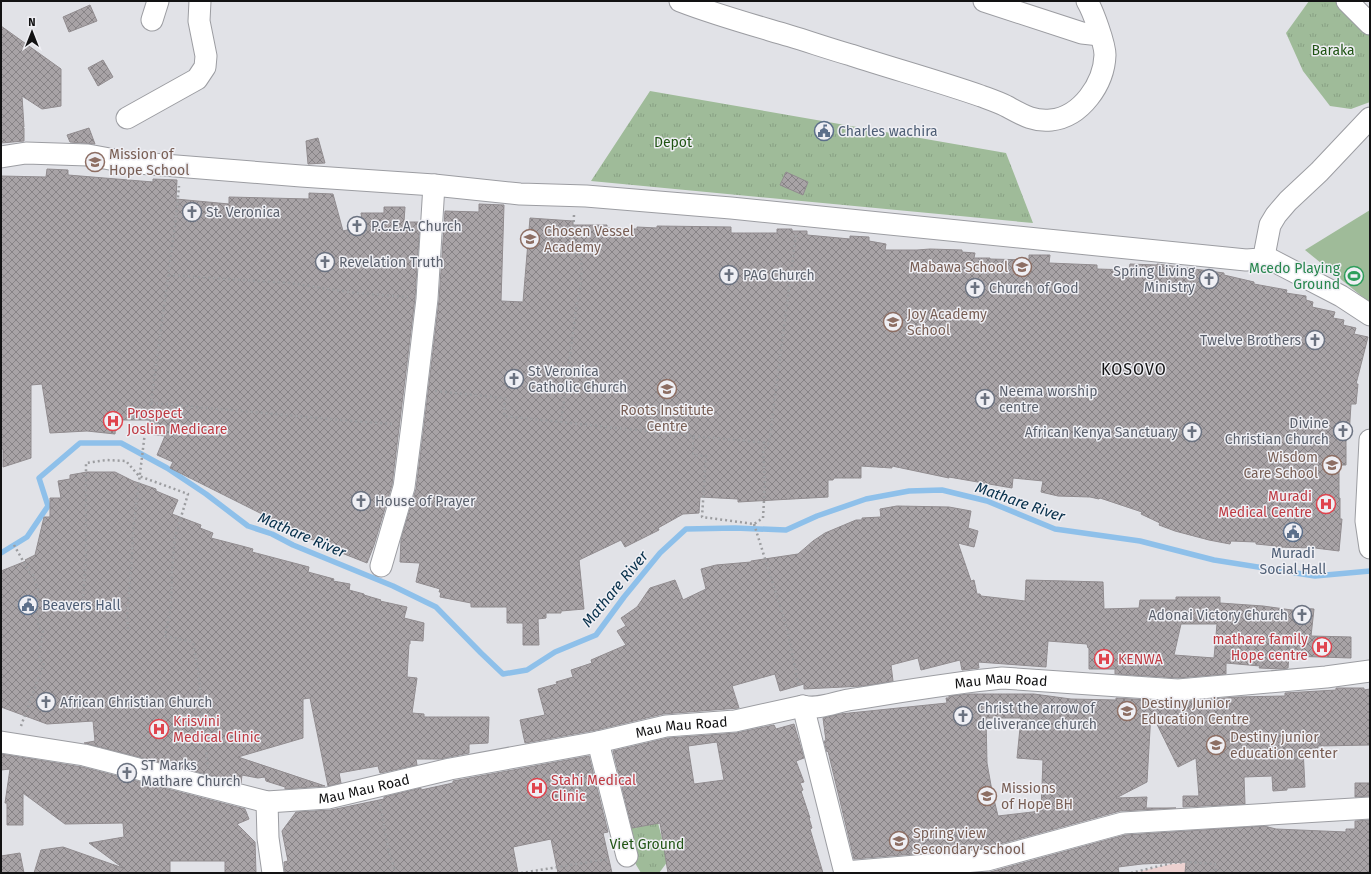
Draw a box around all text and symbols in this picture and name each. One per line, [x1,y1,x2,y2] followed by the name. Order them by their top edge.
[12,12,52,52] north arrow
[28,16,36,29] text: N
[1311,42,1355,59] park label: Baraka
[813,120,835,142] public building icon: Charles wachira
[838,123,938,140] place label: Charles wachira
[654,134,693,151] park label: Depot
[109,146,189,179] place label: Mission of Hope School
[84,151,106,173] school or university icon: Mission of Hope School
[181,201,203,223] church icon: St. Veronica
[206,204,280,221] place label: St. Veronica
[346,215,368,237] church icon: P.C.E.A. Church
[371,218,462,235] place label: P.C.E.A. Church
[544,223,634,256] place label: Chosen Vessel Academy
[519,228,541,250] school or university icon: Chosen Vessel Academy
[314,251,336,273] church icon: Revelation Truth
[339,254,444,271] place label: Revelation Truth
[1011,256,1033,278] school or university icon: Mabawa School
[910,259,1008,276] place label: Mabawa School
[1249,260,1341,293] place label: Mcedo Playing Ground
[1113,263,1196,296] place label: Spring Living Ministry
[718,264,740,286] church icon: PAG Church
[1343,265,1365,287] sports icon: Mcedo Playing Ground
[743,267,815,284] place label: PAG Church
[1198,268,1220,290] church icon: Spring Living Ministry
[964,277,986,299] church icon: Church of God
[989,280,1079,297] place label: Church of God
[907,306,987,339] place label: Joy Academy School
[882,311,904,333] school or university icon: Joy Academy School
[1304,329,1326,351] church icon: Twelve Brothers
[1200,332,1301,349] place label: Twelve Brothers
[1101,360,1167,379] district label: KOSOVO
[528,363,627,396] place label: St Veronica Catholic Church
[503,368,525,390] church icon: St Veronica Catholic Church
[656,378,678,400] school or university icon: Roots Institute Centre
[999,383,1098,416] place label: Neema worship centre
[974,388,996,410] church icon: Neema worship centre
[620,402,714,435] place label: Roots Institute Centre
[127,405,227,438] place label: Prospect Joslim Medicare
[102,410,124,432] hospital icon: Prospect Joslim Medicare
[1225,415,1329,448] place label: Divine Christian Church
[1332,420,1354,442] church icon: Divine Christian Church
[1181,421,1203,443] church icon: African Kenya Sanctuary
[1025,424,1178,441] place label: African Kenya Sanctuary
[1243,449,1318,482] place label: Wisdom Care School
[1321,454,1343,476] school or university icon: Wisdom Care School
[973,478,1068,526] water label: Mathare River
[1218,488,1312,521] place label: Muradi Medical Centre
[350,490,372,512] church icon: House of Prayer
[375,493,476,510] place label: House of Prayer
[1315,493,1337,515] hospital icon: Muradi Medical Centre
[255,508,350,562] water label: Mathare River
[1282,521,1304,543] public building icon: Muradi Social Hall
[1260,545,1326,578] place label: Muradi Social Hall
[578,546,653,631] water label: Mathare River
[17,594,39,616] public building icon: Beavers Hall
[42,597,121,614] place label: Beavers Hall
[1291,604,1313,626] church icon: Adonai Victory Church
[1149,607,1288,624] place label: Adonai Victory Church
[1212,631,1308,664] place label: mathare family Hope centre
[1311,636,1333,658] hospital icon: mathare family Hope centre
[1093,648,1115,670] hospital icon: KENWA
[1118,651,1163,668] place label: KENWA
[954,669,1048,692] street label: Mau Mau Road
[35,691,57,713] church icon: African Christian Church
[60,694,212,711] place label: African Christian Church
[1141,695,1249,728] place label: Destiny Junior Education Centre
[977,700,1097,733] place label: Christ the arrow of deliverance church
[1116,700,1138,722] school or university icon: Destiny Junior Education Centre
[952,705,974,727] church icon: Christ the arrow of deliverance church
[173,713,261,746] place label: Krisvini Medical Clinic
[634,713,728,741] street label: Mau Mau Road
[148,718,170,740] hospital icon: Krisvini Medical Clinic
[1230,729,1338,762] place label: Destiny junior education center
[1205,734,1227,756] school or university icon: Destiny junior education center
[141,757,241,790] place label: ST Marks Mathare Church
[116,762,138,784] church icon: ST Marks Mathare Church
[318,770,411,807] street label: Mau Mau Road
[551,772,636,805] place label: Stahi Medical Clinic
[526,777,548,799] hospital icon: Stahi Medical Clinic
[1001,780,1073,813] place label: Missions of Hope BH
[976,785,998,807] school or university icon: Missions of Hope BH
[913,825,1025,858] place label: Spring view Secondary school
[888,830,910,852] school or university icon: Spring view Secondary school
[610,836,684,853] park label: Viet Ground

